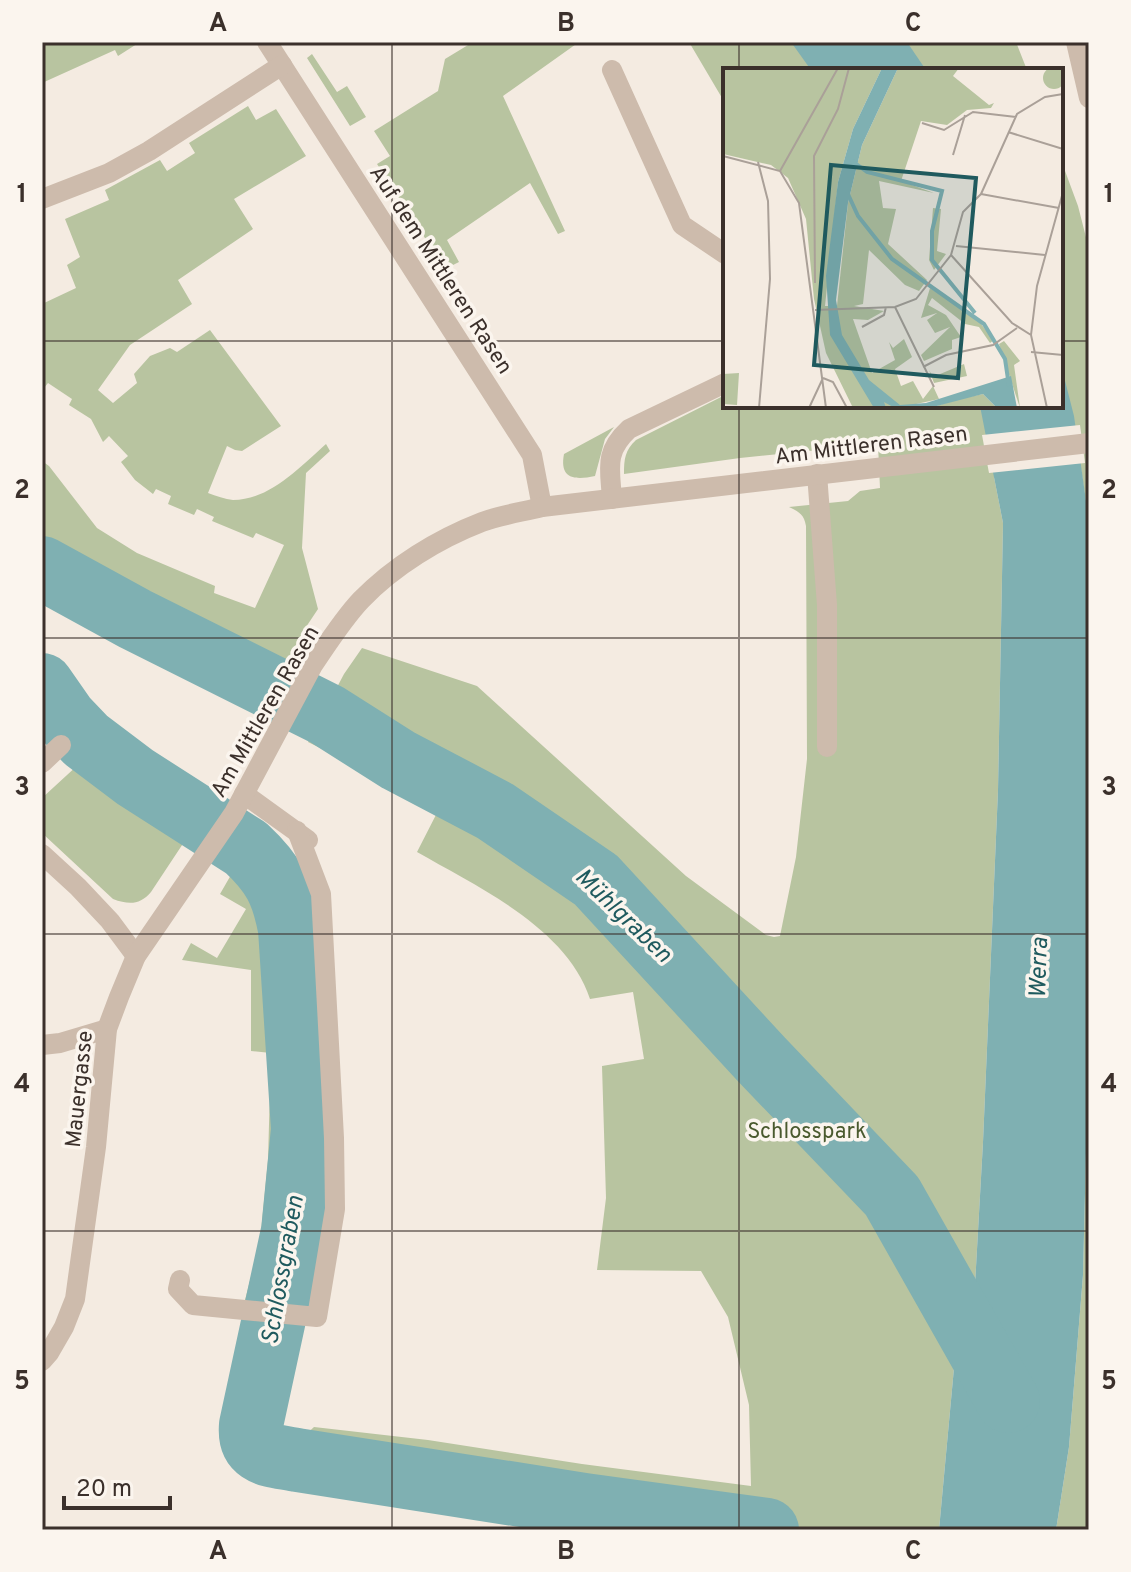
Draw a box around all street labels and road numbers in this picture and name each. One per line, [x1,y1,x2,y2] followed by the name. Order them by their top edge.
[362,161,517,380] street label: Auf dem Mittleren Rasen
[773,421,969,472] street label: Am Mittleren Rasen
[206,622,326,803] street label: Am Mittleren Rasen
[61,1030,100,1149] street label: Mauergasse

